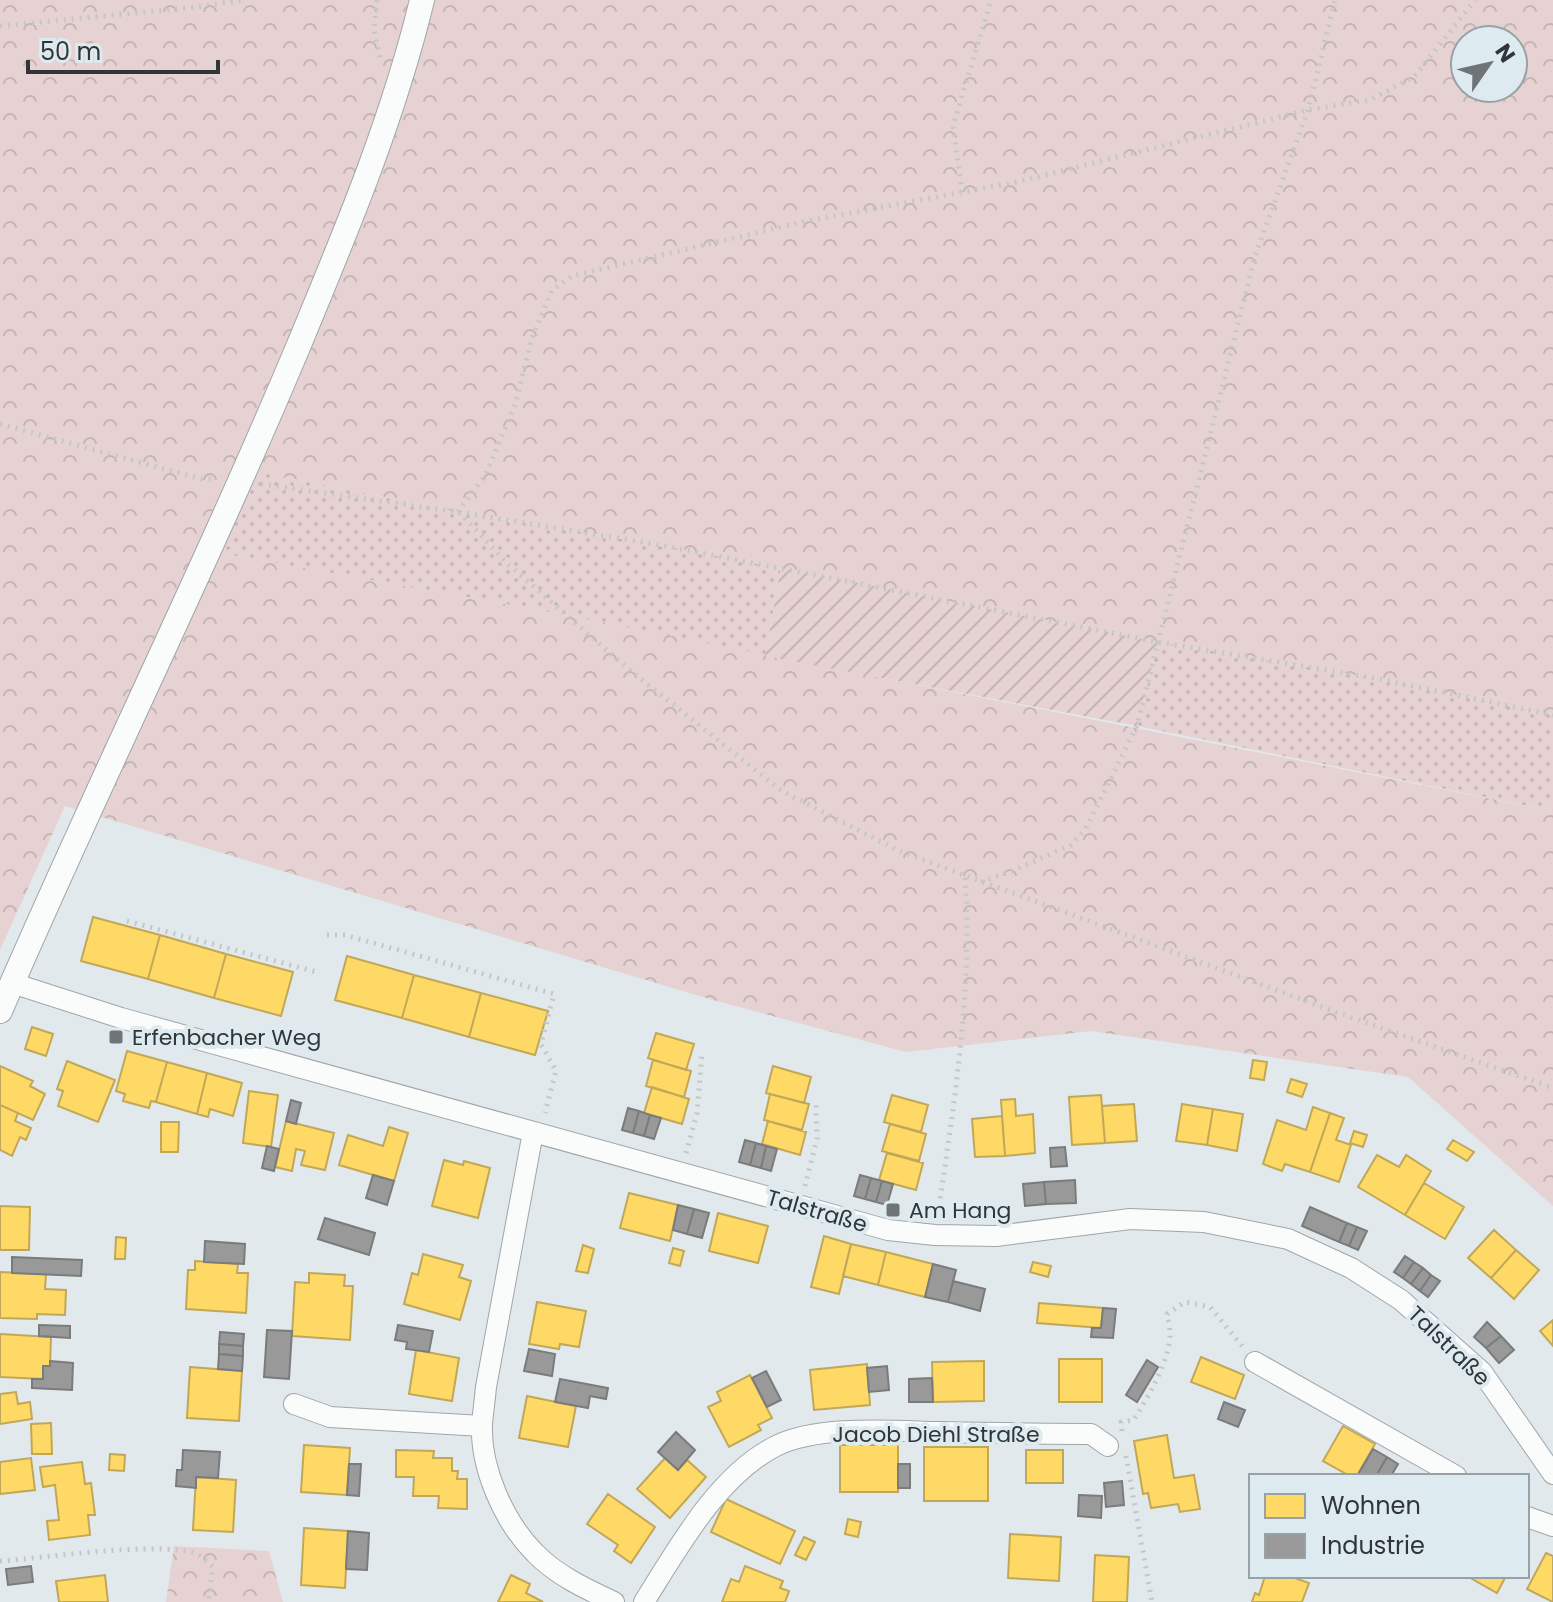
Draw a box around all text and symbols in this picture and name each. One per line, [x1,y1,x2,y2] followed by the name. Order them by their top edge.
[28,24,218,74] scale bar
[1449,24,1529,104] north arrow
[40,35,101,68] text: 50 m
[1488,38,1523,69] text: N
[132,1022,321,1053] place label: Erfenbacher Weg
[107,1028,125,1046] marker: Erfenbacher Weg
[763,1182,871,1240] street label: Talstraße
[909,1195,1011,1226] place label: Am Hang
[884,1201,902,1219] marker: Am Hang
[1401,1299,1497,1393] street label: Talstraße
[832,1419,1040,1450] street label: Jacob Diehl Straße
[1249,1474,1529,1578] legend
[1321,1489,1421,1522] text: Wohnen
[1321,1529,1425,1562] text: Industrie

